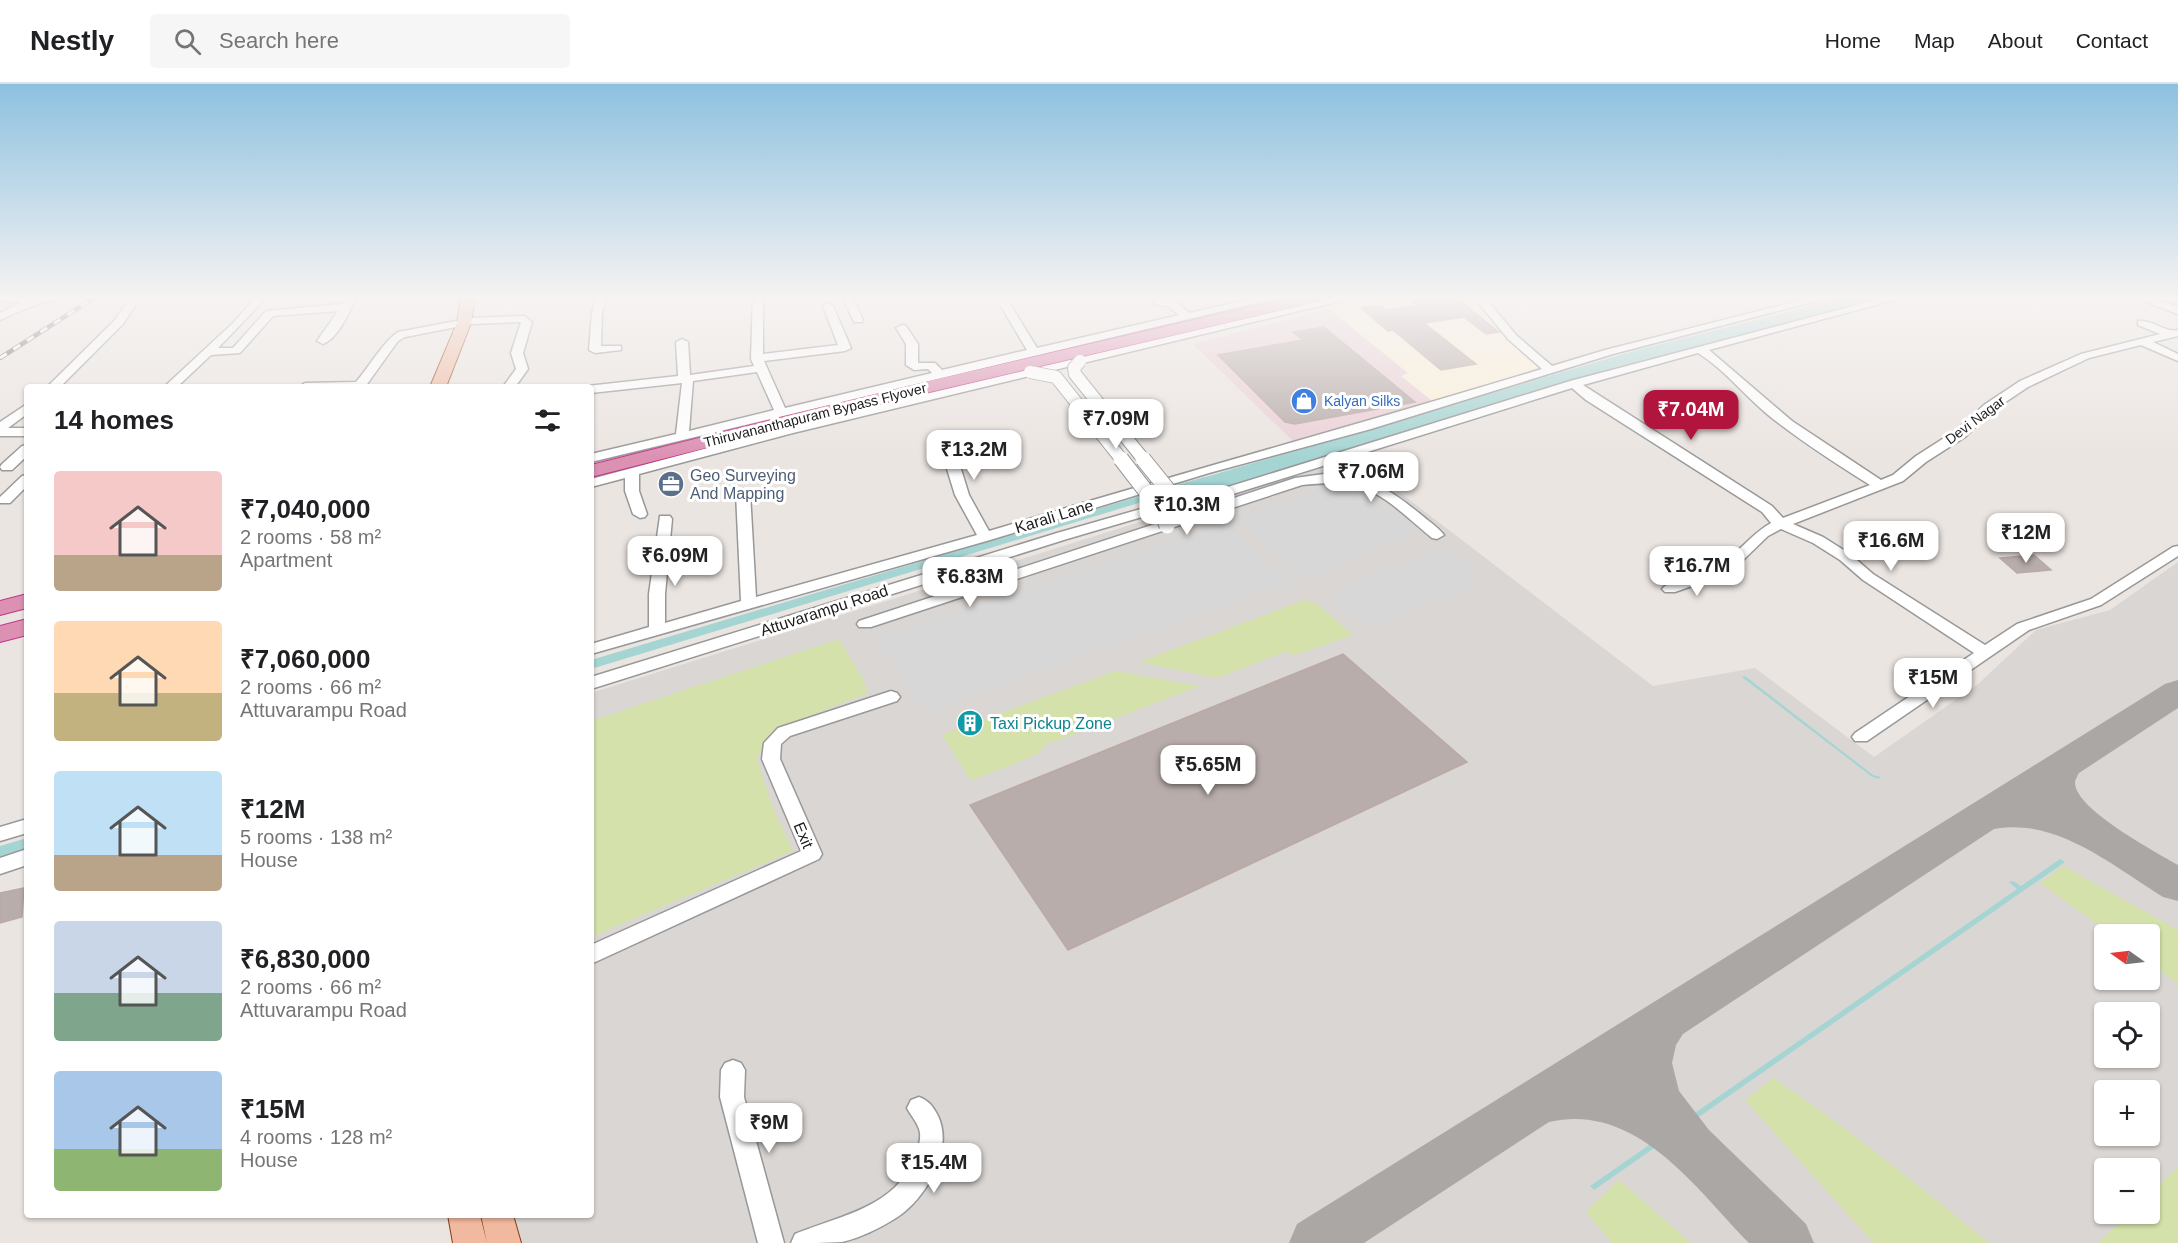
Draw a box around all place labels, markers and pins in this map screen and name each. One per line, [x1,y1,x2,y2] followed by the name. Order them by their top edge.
[1289,386,1319,416] shop icon: Kalyan Silks
[1642,390,1740,441] pin: ₹7.04M
[1324,393,1400,409] place label: Kalyan Silks
[1067,399,1165,450] pin: ₹7.09M
[925,430,1023,481] pin: ₹13.2M
[1322,452,1420,503] pin: ₹7.06M
[690,467,796,502] place label: Geo Surveying And Mapping
[656,469,686,499] office icon: Geo Surveying And Mapping
[1138,485,1236,536] pin: ₹10.3M
[1990,513,2062,564] pin: ₹12M
[1842,521,1940,572] pin: ₹16.6M
[626,536,724,587] pin: ₹6.09M
[1648,546,1746,597] pin: ₹16.7M
[921,557,1019,608] pin: ₹6.83M
[1897,658,1969,709] pin: ₹15M
[955,708,985,738] building icon: Taxi Pickup Zone
[990,715,1112,732] place label: Taxi Pickup Zone
[1159,745,1257,796] pin: ₹5.65M
[740,1103,798,1154] pin: ₹9M
[885,1143,983,1194] pin: ₹15.4M

